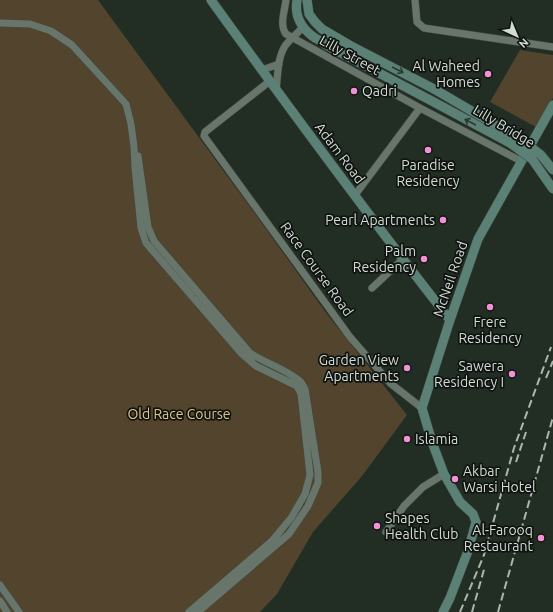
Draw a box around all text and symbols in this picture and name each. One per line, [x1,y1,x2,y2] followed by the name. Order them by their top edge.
[497,16,537,56] north arrow
[317,32,384,78] street label: Lilly Street
[517,36,531,50] text: N
[413,58,480,90] place label: Al Waheed Homes
[391,67,403,75] one-way arrow
[483,69,493,79] marker: Al Waheed Homes
[362,83,397,99] place label: Qadri
[349,86,359,96] marker: Qadri
[470,101,538,151] street label: Lilly Bridge
[464,117,476,125] one-way arrow
[312,119,368,187] street label: Adam Road
[423,145,433,155] marker: Paradise Residency
[396,157,460,189] place label: Paradise Residency
[325,212,435,228] place label: Pearl Apartments
[438,215,448,225] marker: Pearl Apartments
[277,219,357,319] street label: Race Course Road
[430,239,470,319] street label: McNeil Road
[353,243,416,275] place label: Palm Residency
[419,254,429,264] marker: Palm Residency
[485,302,495,312] marker: Frere Residency
[458,314,522,346] place label: Frere Residency
[319,352,399,384] place label: Garden View Apartments
[434,358,504,390] place label: Sawera Residency I
[402,363,412,373] marker: Garden View Apartments
[507,369,517,379] marker: Sawera Residency I
[127,406,231,422] park label: Old Race Course
[415,431,458,447] place label: Islamia
[402,434,412,444] marker: Islamia
[463,463,536,495] place label: Akbar Warsi Hotel
[450,474,460,484] marker: Akbar Warsi Hotel
[385,510,459,542] place label: Shapes Health Club
[372,521,382,531] marker: Shapes Health Club
[464,522,533,554] place label: Al-Farooq Restaurant
[536,533,546,543] marker: Al-Farooq Restaurant

